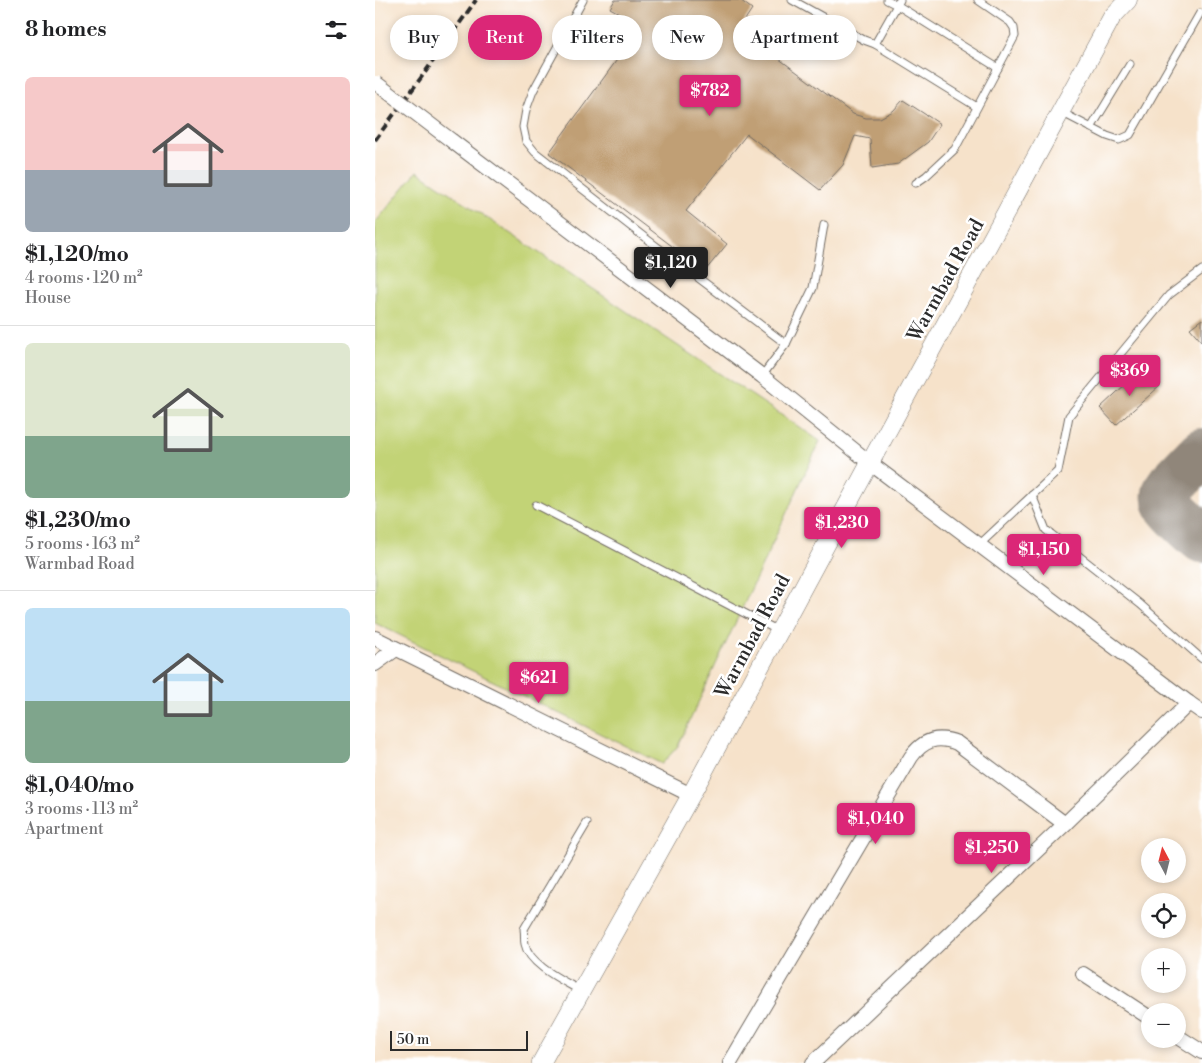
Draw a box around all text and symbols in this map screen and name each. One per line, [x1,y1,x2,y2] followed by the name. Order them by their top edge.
[390,15,458,60] chip: Buy
[468,15,542,60] chip: Rent
[552,15,642,60] chip: Filters
[652,15,723,60] chip: New
[733,15,857,60] chip: Apartment
[322,16,350,44] icon: filters
[25,17,107,43] text: 8 homes
[680,74,740,117] pin: $782
[691,81,729,101] text: $782
[143,110,233,200] icon: home
[902,214,991,348] street label: Warmbad Road
[25,242,129,268] text: $1,120/mo
[630,246,712,289] pin: $1,120
[645,253,697,273] text: $1,120
[25,268,143,288] text: 4 rooms · 120 m²
[25,288,71,308] text: House
[1100,354,1160,397] pin: $369
[1110,361,1150,381] text: $369
[143,375,233,465] icon: home
[801,506,883,549] pin: $1,230
[25,508,131,534] text: $1,230/mo
[815,513,869,533] text: $1,230
[25,534,140,554] text: 5 rooms · 163 m²
[1003,534,1085,576] pin: $1,150
[1018,540,1070,560] text: $1,150
[25,554,135,574] text: Warmbad Road
[710,570,797,704] street label: Warmbad Road
[143,640,233,730] icon: home
[509,662,569,704] pin: $621
[520,668,558,688] text: $621
[25,773,134,799] text: $1,040/mo
[25,799,138,819] text: 3 rooms · 113 m²
[835,802,917,845] pin: $1,040
[848,809,904,829] text: $1,040
[25,819,104,839] text: Apartment
[951,832,1033,874] pin: $1,250
[965,838,1019,858] text: $1,250
[1141,838,1186,882] north arrow
[1141,838,1186,1048] map controls
[1141,893,1186,938] button: locate
[1141,948,1186,993] button: +
[1141,1003,1186,1048] button: −
[390,1028,527,1051] scale bar
[397,1031,429,1049] text: 50 m

